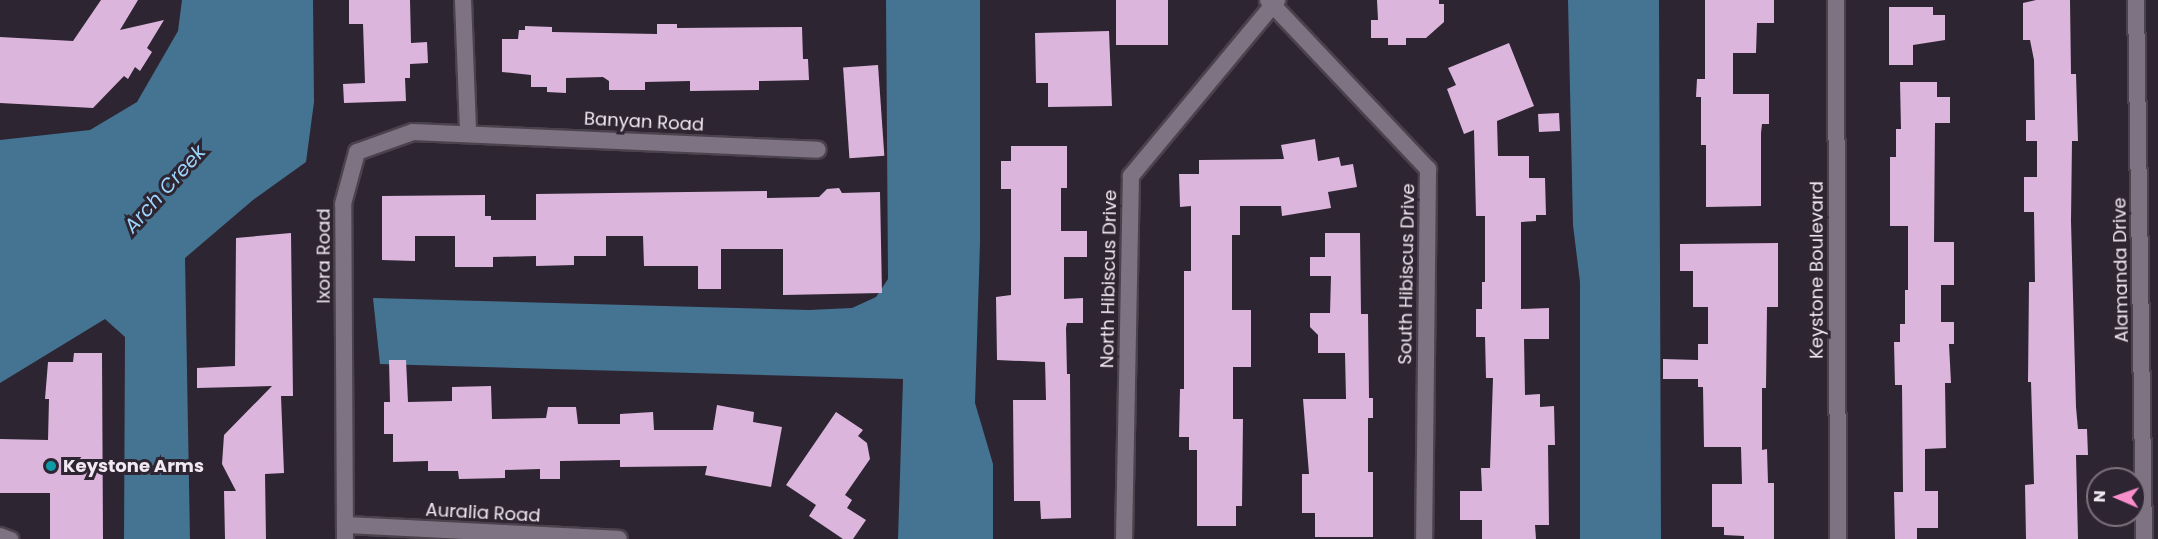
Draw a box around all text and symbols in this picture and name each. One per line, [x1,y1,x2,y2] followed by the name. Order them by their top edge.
[583,108,705,136] street label: Banyan Road
[119,140,211,238] water label: Arch Creek
[1806,181,1828,359] street label: Keystone Boulevard
[1395,183,1419,365] street label: South Hibiscus Drive
[1097,190,1121,368] street label: North Hibiscus Drive
[2109,197,2133,343] street label: Alamanda Drive
[313,208,335,304] street label: Ixora Road
[63,455,204,477] place label: Keystone Arms
[44,459,58,473] marker: Keystone Arms
[2086,467,2146,527] north arrow
[2088,490,2111,503] text: N
[425,499,541,527] street label: Auralia Road

